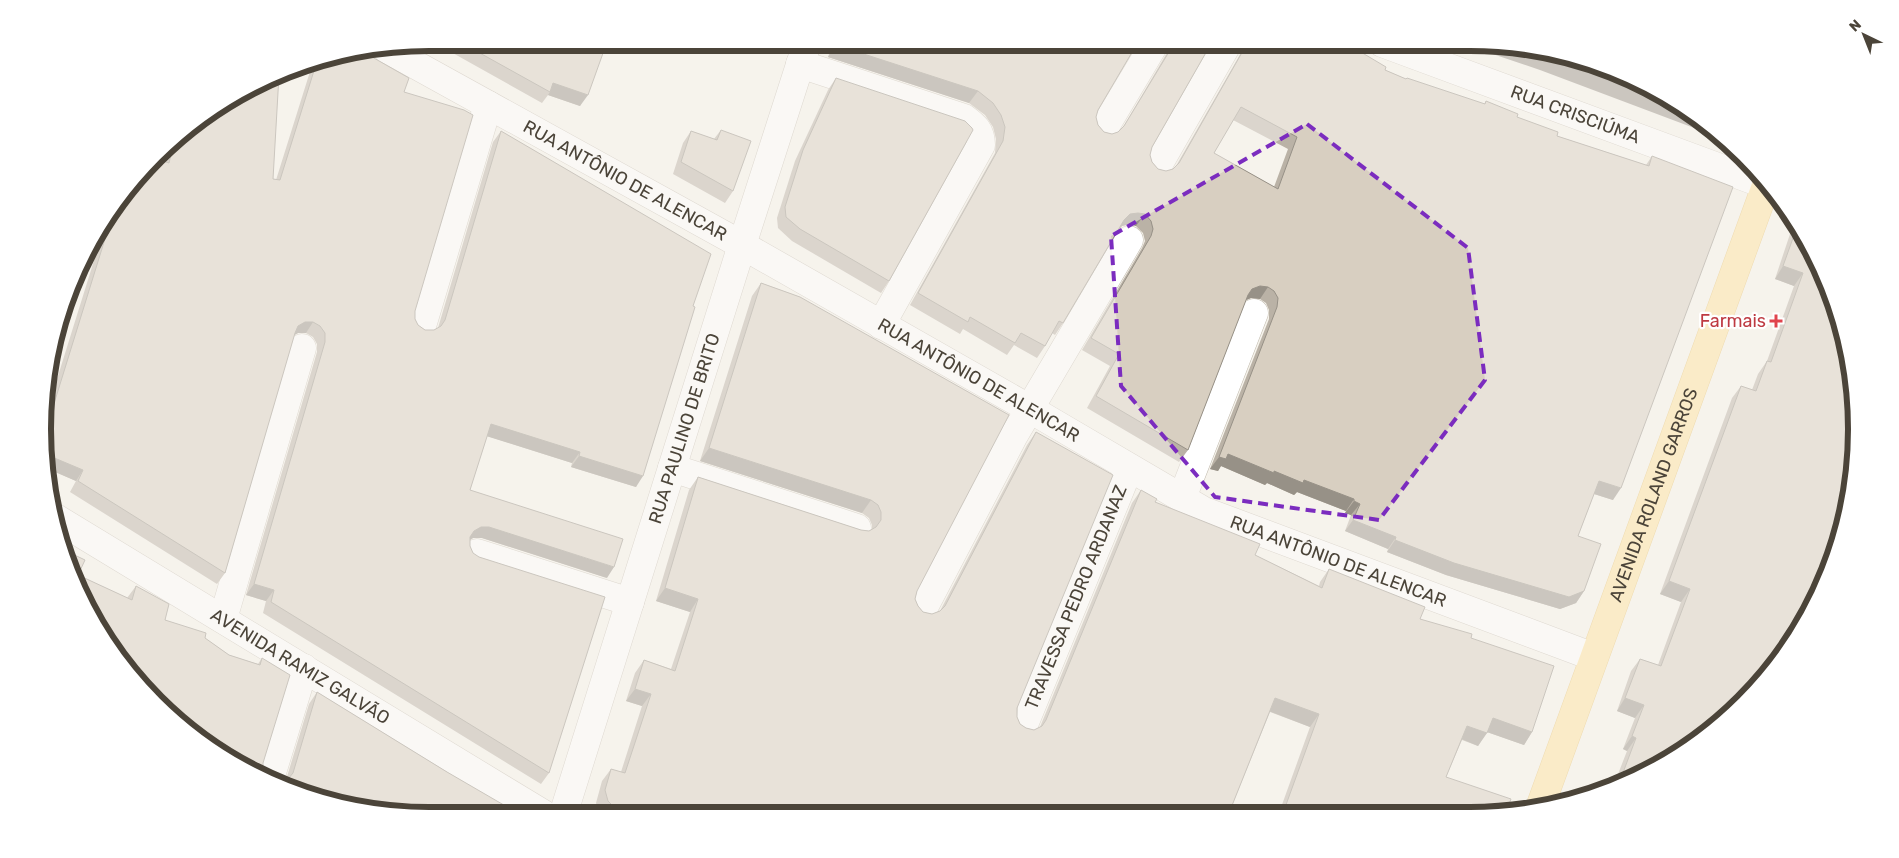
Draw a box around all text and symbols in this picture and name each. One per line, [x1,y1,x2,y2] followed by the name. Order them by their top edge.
[1839,10,1889,60] north arrow
[1846,16,1865,36] text: N
[1508,81,1643,148] street label: RUA CRISCIÚMA
[519,115,731,246] street label: RUA ANTÔNIO DE ALENCAR
[1700,310,1766,332] place label: Farmais
[874,314,1084,447] street label: RUA ANTÔNIO DE ALENCAR
[1770,315,1782,327] marker: Farmais
[644,331,725,527] street label: RUA PAULINO DE BRITO
[1605,385,1702,605] street label: AVENIDA ROLAND GARROS
[1020,482,1132,713] street label: TRAVESSA PEDRO ARDANAZ
[1227,511,1450,612] street label: RUA ANTÔNIO DE ALENCAR
[207,604,394,729] street label: AVENIDA RAMIZ GALVÃO

